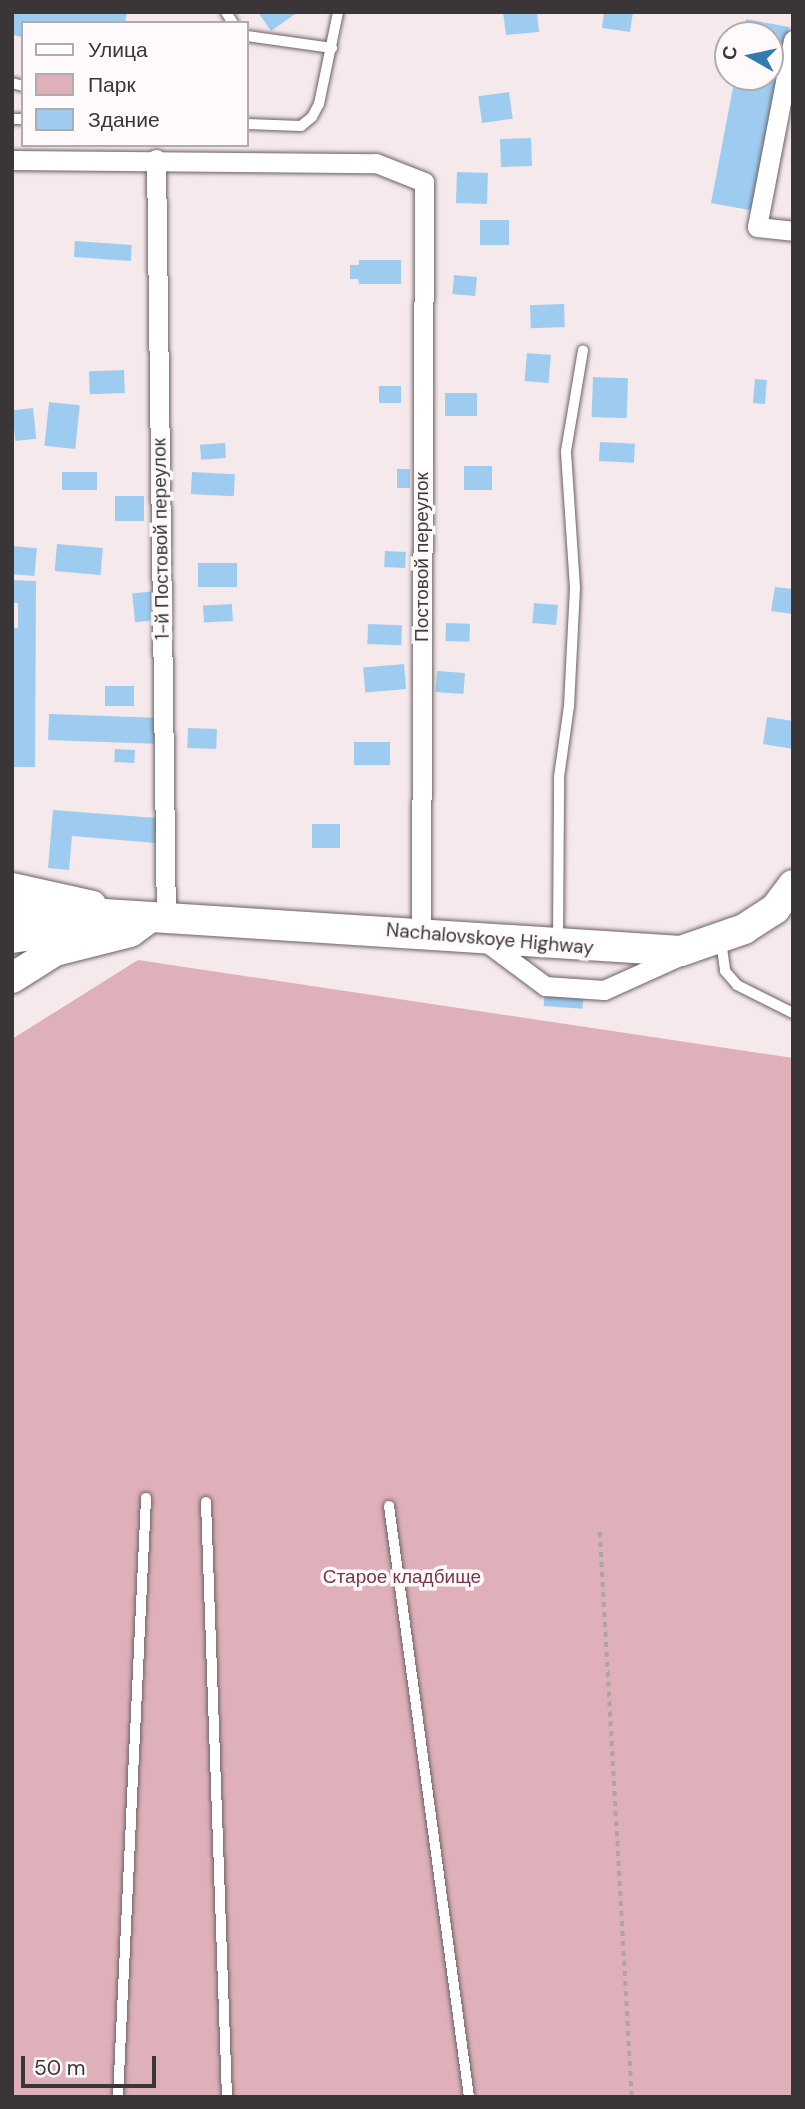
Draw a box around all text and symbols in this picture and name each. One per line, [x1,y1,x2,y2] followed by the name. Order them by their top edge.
[21,21,248,147] legend
[714,21,784,91] north arrow
[88,36,148,64] text: Улица
[716,44,743,62] text: С
[88,71,136,99] text: Парк
[88,106,160,134] text: Здание
[148,438,174,640] street label: 1-й Постовой переулок
[411,472,433,642] street label: Постовой переулок
[385,919,595,959] street label: Nachalovskoye Highway
[323,1566,481,1588] park label: Старое кладбище
[24,2042,159,2086] scale bar
[34,2054,85,2082] text: 50 m

